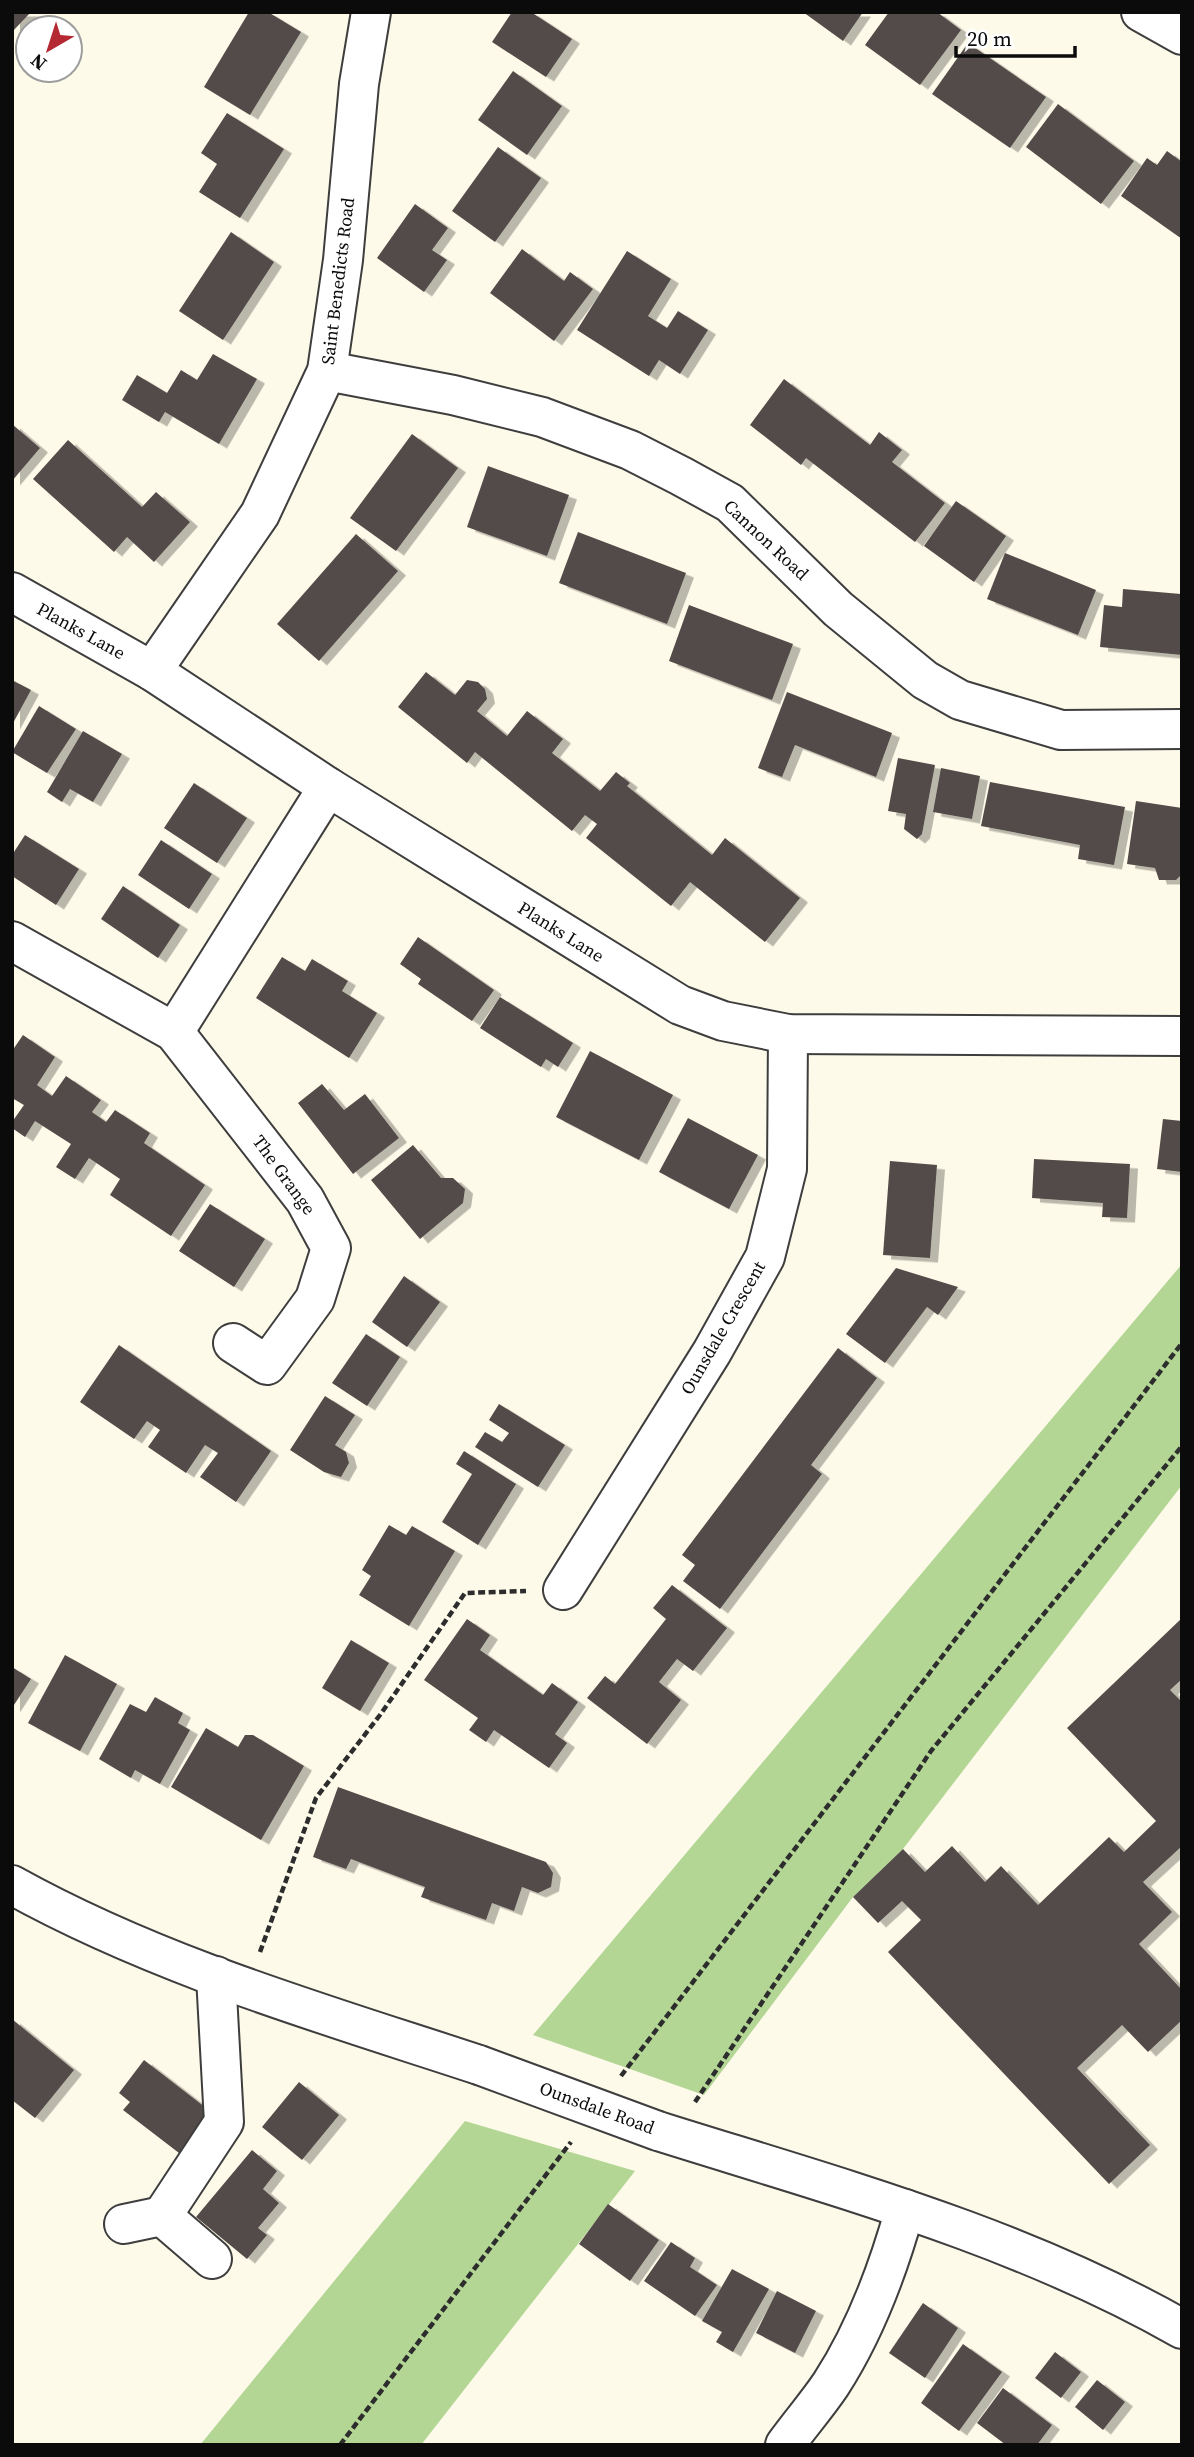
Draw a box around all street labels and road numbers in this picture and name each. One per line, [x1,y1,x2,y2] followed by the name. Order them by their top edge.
[315,196,360,366] street label: Saint Benedicts Road
[718,494,814,586] street label: Cannon Road
[33,596,130,665] street label: Planks Lane
[513,895,609,968] street label: Planks Lane
[247,1130,322,1220] street label: The Grange
[674,1256,771,1399] street label: Ounsdale Crescent
[536,2075,658,2140] street label: Ounsdale Road

